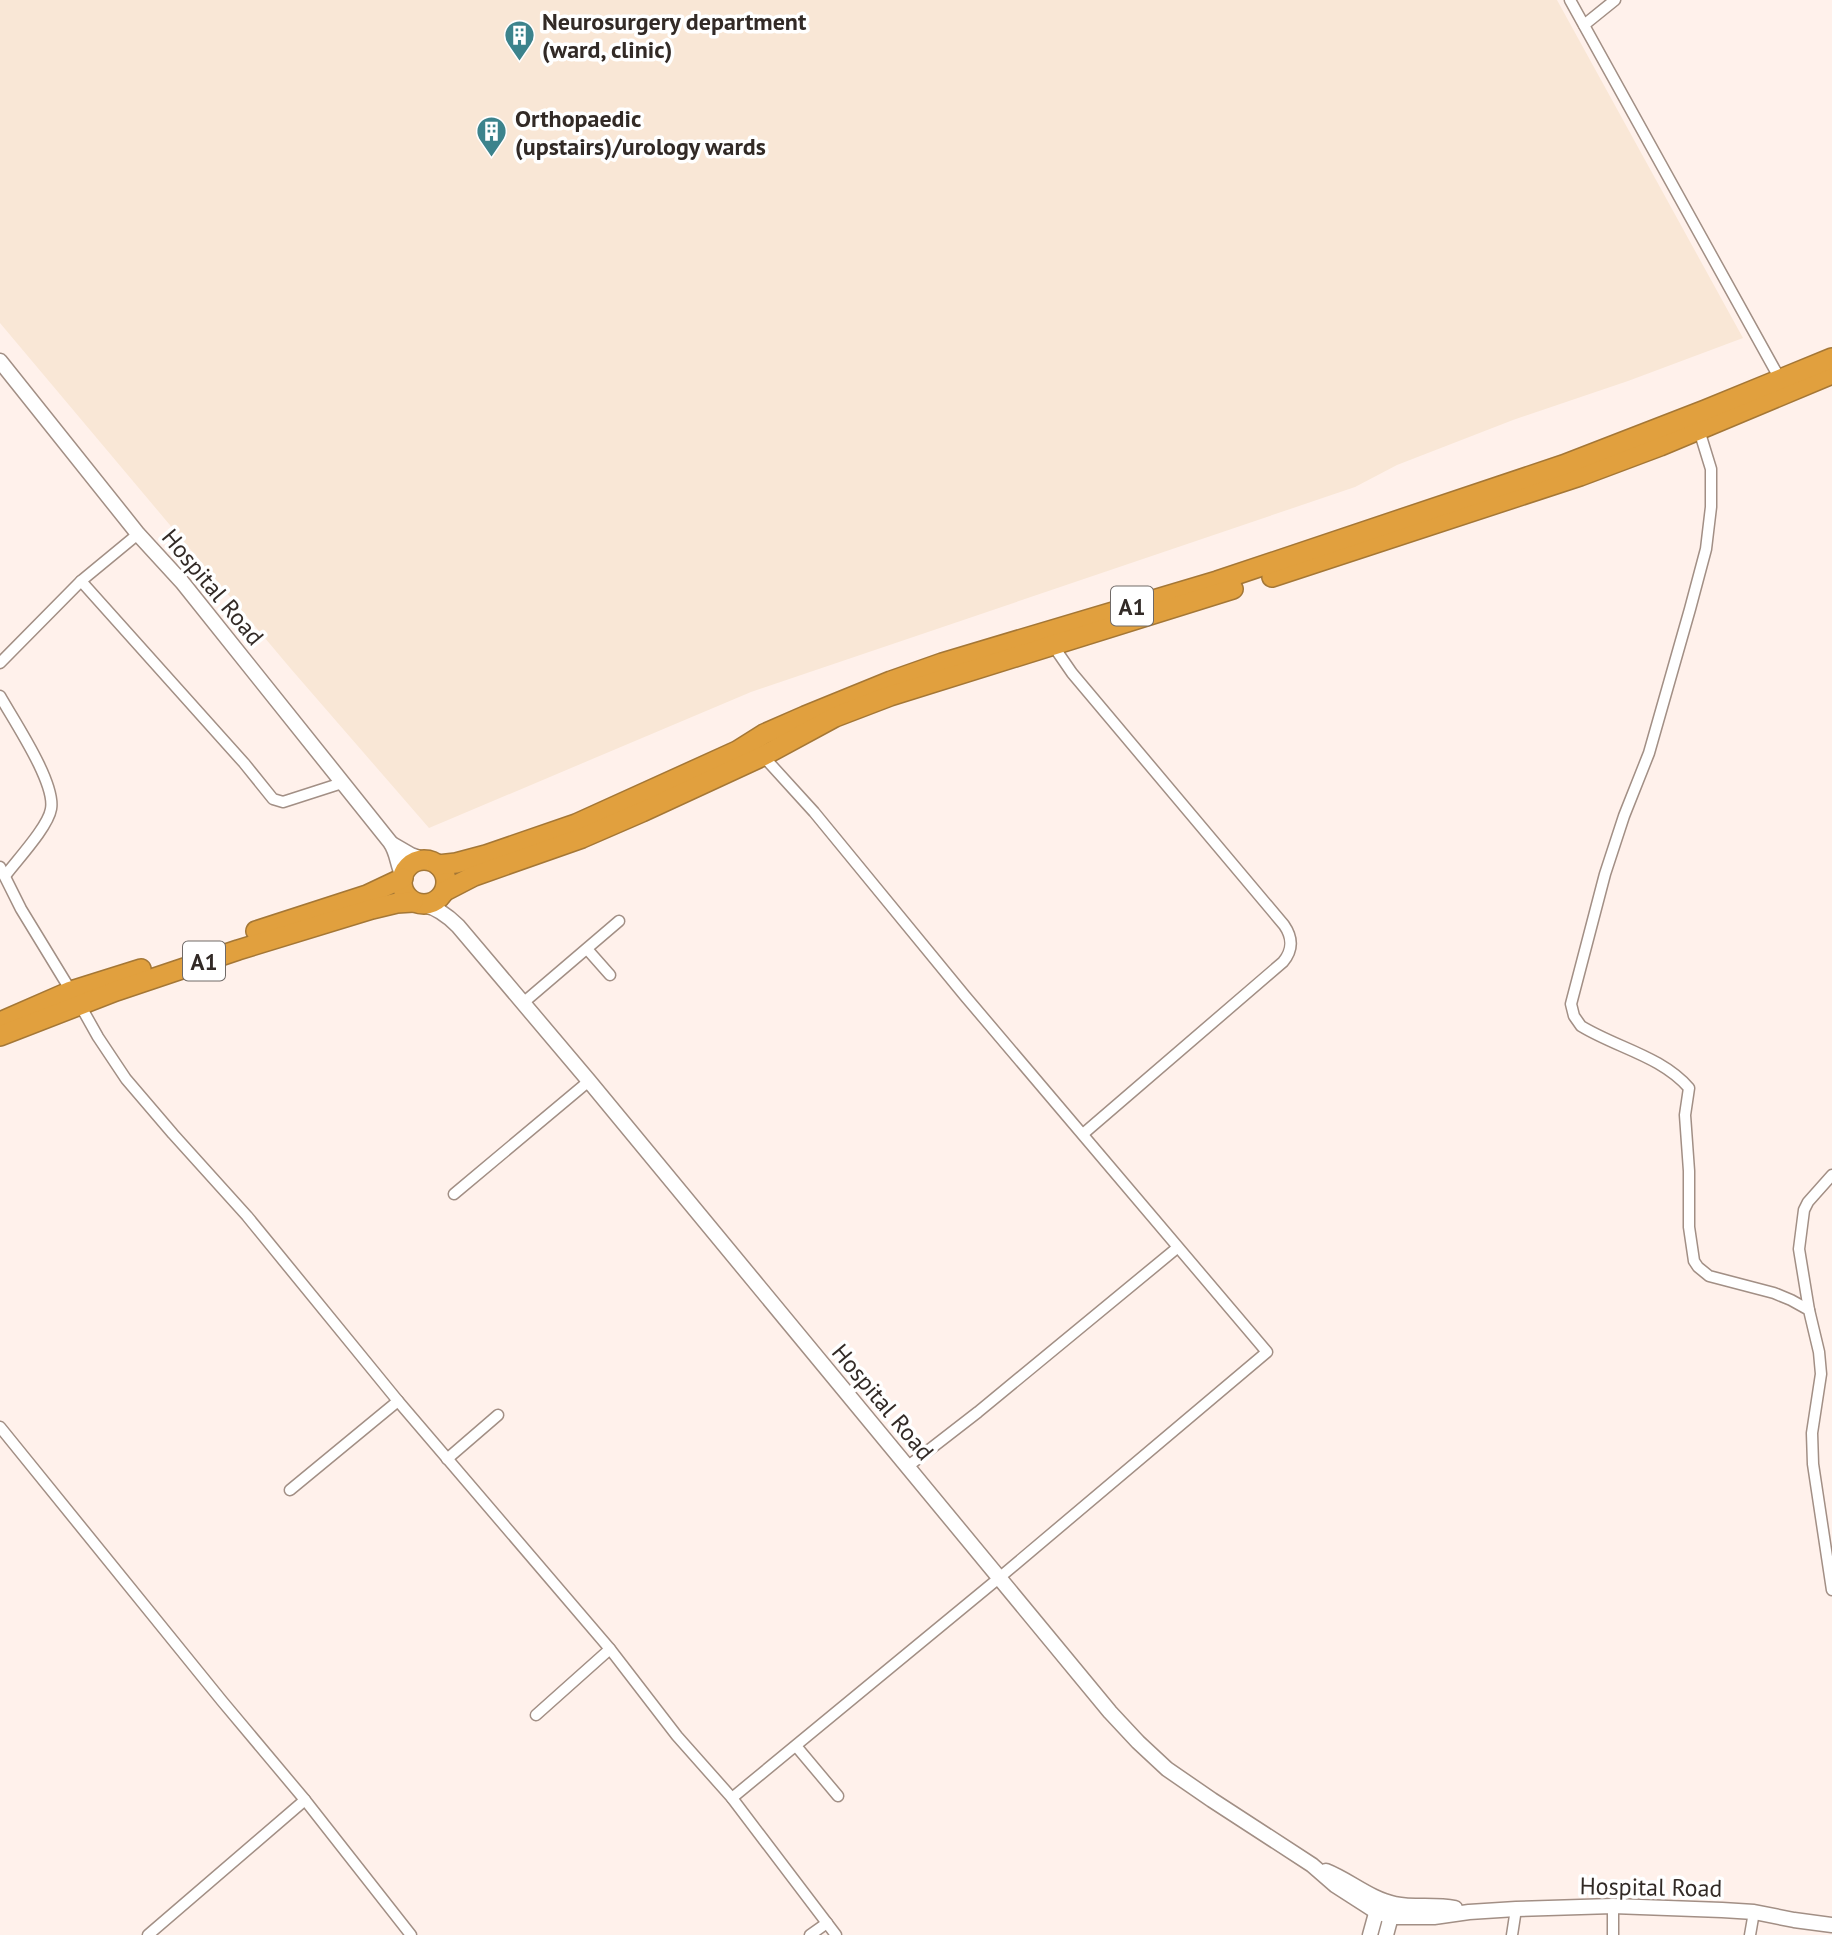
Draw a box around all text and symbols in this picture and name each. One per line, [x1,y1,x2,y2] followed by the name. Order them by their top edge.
[542,6,807,65] place label: Neurosurgery department (ward, clinic)
[502,18,536,62] building icon: Neurosurgery department (ward, clinic)
[515,103,766,162] place label: Orthopaedic (upstairs)/urology wards
[475,115,509,159] building icon: Orthopaedic (upstairs)/urology wards
[155,522,271,652] street label: Hospital Road
[1111,586,1153,626] road number: A1
[183,942,225,980] road number: A1
[825,1337,941,1467] street label: Hospital Road
[1579,1870,1723,1904] street label: Hospital Road

